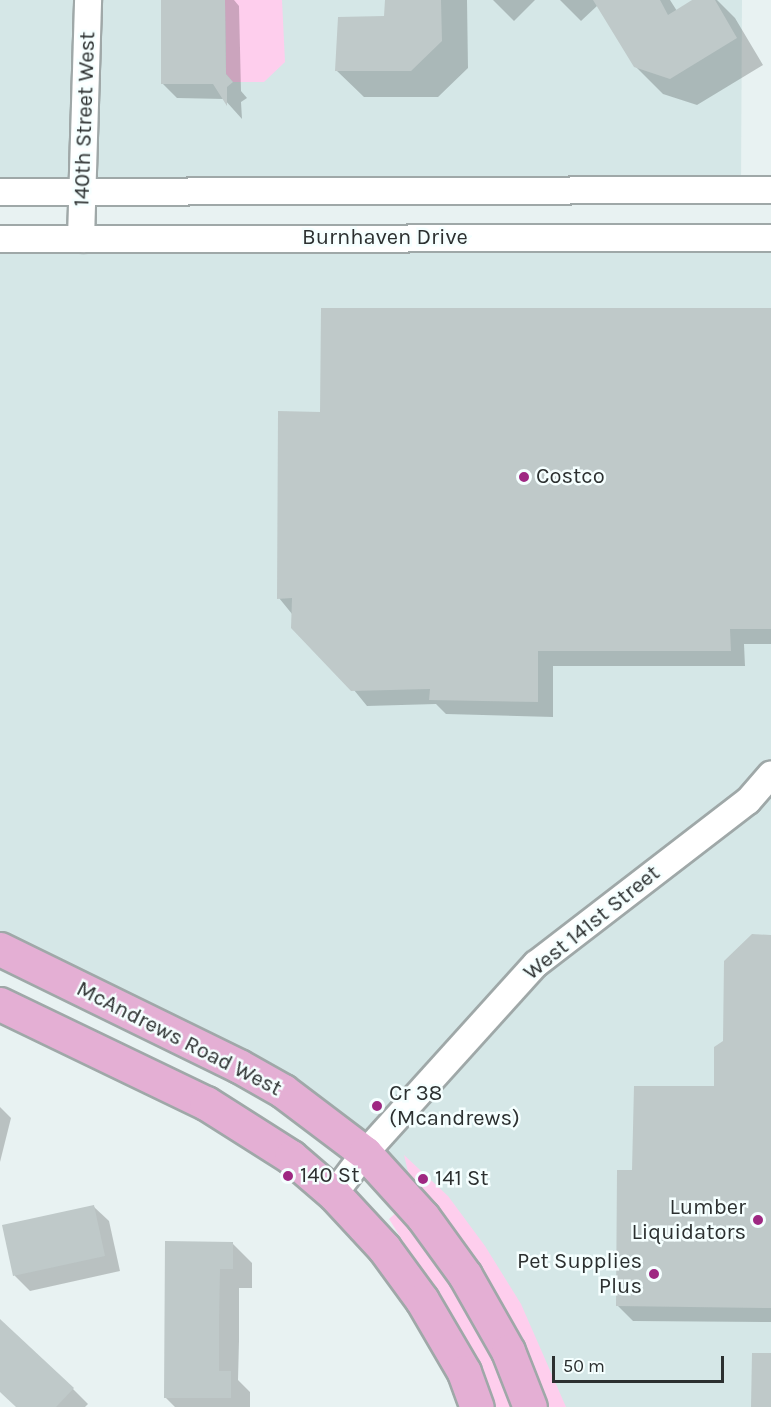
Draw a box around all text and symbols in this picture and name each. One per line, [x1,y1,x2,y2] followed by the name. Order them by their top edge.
[69,31,101,207] street label: 140th Street West
[302,225,468,251] street label: Burnhaven Drive
[536,464,605,490] place label: Costco
[517,470,531,484] marker: Costco
[519,860,665,986] street label: West 141st Street
[72,976,286,1102] street label: McAndrews Road West
[389,1080,520,1132] place label: Cr 38 (Mcandrews)
[370,1099,384,1113] marker: Cr 38 (Mcandrews)
[300,1163,359,1189] place label: 140 St
[435,1166,489,1192] place label: 141 St
[281,1169,295,1183] marker: 140 St
[416,1172,430,1186] marker: 141 St
[631,1194,746,1246] place label: Lumber Liquidators
[751,1213,765,1227] marker: Lumber Liquidators
[517,1248,642,1300] place label: Pet Supplies Plus
[647,1267,661,1281] marker: Pet Supplies Plus
[555,1344,728,1382] scale bar
[563,1355,605,1377] text: 50 m

